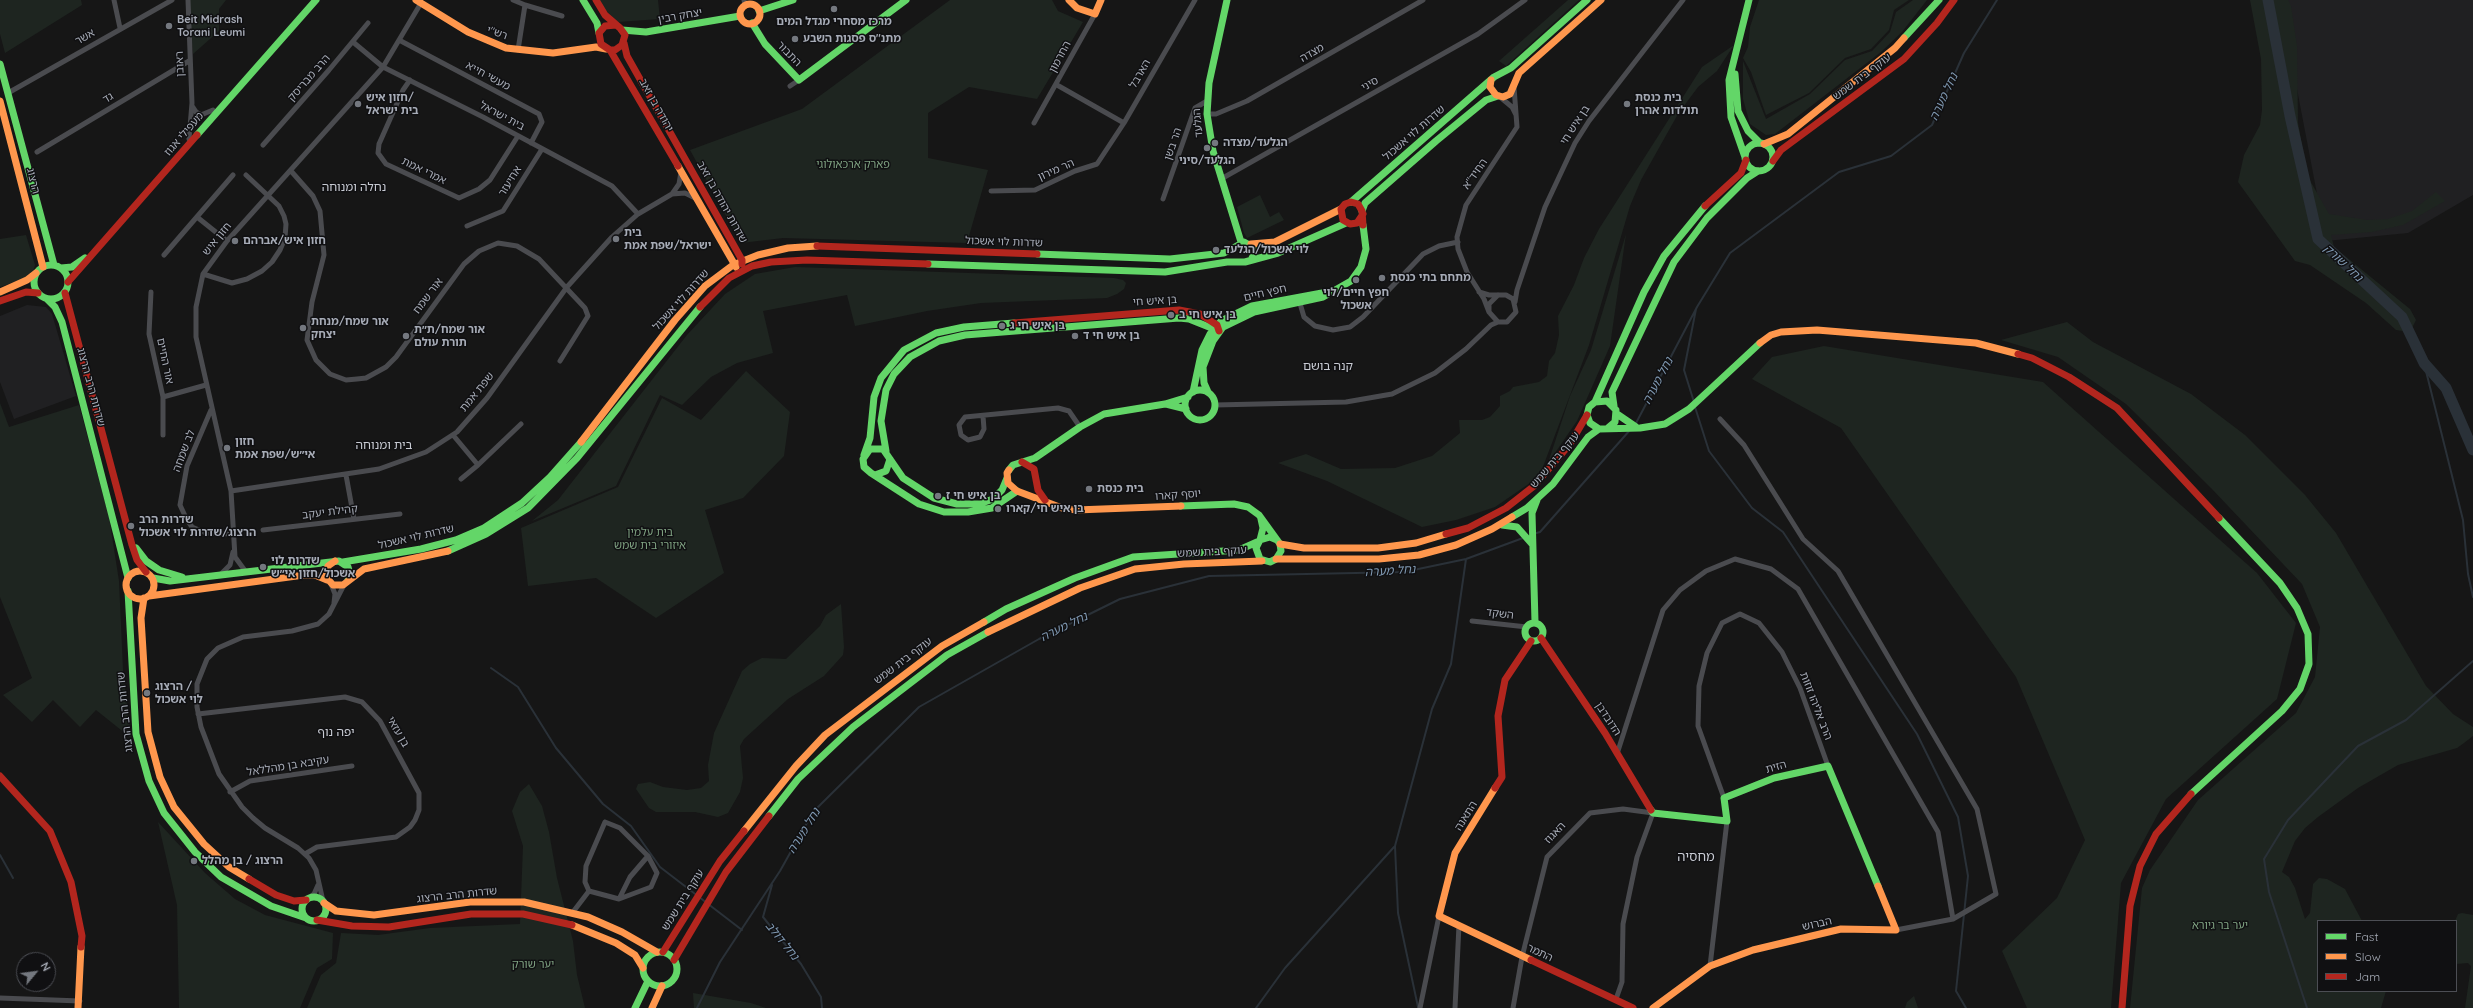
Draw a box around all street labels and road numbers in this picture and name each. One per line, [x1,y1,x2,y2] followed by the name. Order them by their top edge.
[657,6,703,26] street label: יצחק רבין
[485,23,509,43] street label: רש"י
[73,26,97,48] street label: אשר
[774,39,804,69] street label: התבור
[1046,39,1074,75] street label: החרמון
[1298,41,1326,65] street label: מצדה
[173,51,187,77] street label: ראובן
[1830,51,1894,103] street label: עוקף בית שמש
[285,52,333,104] street label: הרב מבריסק
[1126,57,1154,91] street label: הארבל
[463,59,513,93] street label: מעשי חייא
[1359,74,1381,94] street label: סיני
[636,76,676,134] street label: יהודה בן זאב
[100,90,116,106] street label: גד
[477,99,527,133] street label: בית ישראל
[1380,103,1448,163] street label: שדרות לוי אשכול
[1557,103,1593,147] street label: בן איש חי
[1190,108,1206,138] street label: הגלעד
[161,109,207,159] street label: מעפילי אגוז
[1161,126,1185,162] street label: הר בשן
[400,155,448,187] street label: אמרי אמת
[1036,156,1076,184] street label: הר מירון
[1460,156,1490,192] street label: החיד"א
[694,159,750,245] street label: שדרות יהודה בן זאב
[496,163,524,199] street label: אחיעזר
[23,167,43,195] street label: הרצוג
[200,220,234,258] street label: חזון איש
[965,234,1043,250] street label: שדרות לוי אשכול
[650,267,712,333] street label: שדרות לוי אשכול
[410,275,446,317] street label: אור שמח
[1242,282,1288,304] street label: חפץ חיים
[1132,293,1178,309] street label: בן איש חי
[154,337,176,385] street label: אור החיים
[74,346,108,428] street label: שדרות הרב הרצוג
[457,370,497,414] street label: שפת אמת
[170,428,198,474] street label: לב שמחה
[1528,429,1582,491] street label: עוקף בית שמש
[1155,487,1201,503] street label: יוסף קארו
[301,502,359,522] street label: קהילת יעקב
[377,522,455,552] street label: שדרות לוי אשכול
[1177,544,1247,560] street label: עוקף בית שמש
[1485,606,1515,622] street label: השקד
[871,635,935,687] street label: עוקף בית שמש
[1797,670,1835,742] street label: הרב אליהו זוזות
[114,671,136,753] street label: שדרות הרב הרצוג
[1592,700,1624,738] street label: הדובדבן
[384,714,412,750] street label: בן עזאי
[246,753,330,779] street label: עקיבא בן מהללאל
[1764,758,1788,776] street label: הזית
[1452,799,1480,833] street label: התאנה
[1542,819,1568,847] street label: האגוז
[659,867,707,933] street label: עוקף בית שמש
[416,884,498,906] street label: שדרות הרב הרצוג
[1801,914,1833,934] street label: הברוש
[1525,941,1555,965] street label: התמר

